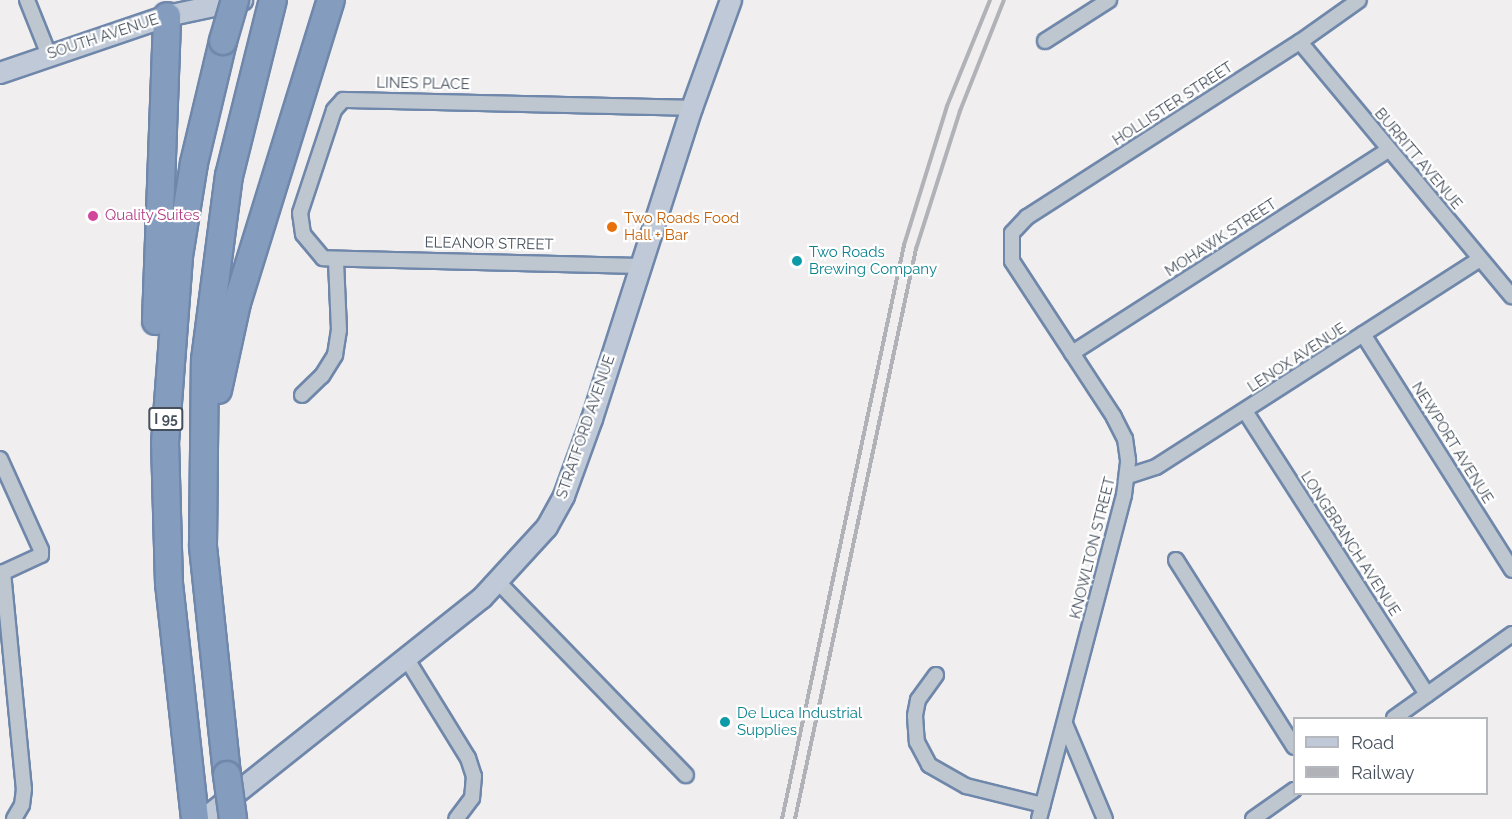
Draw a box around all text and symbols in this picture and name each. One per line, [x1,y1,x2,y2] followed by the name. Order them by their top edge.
[45,10,161,64] street label: SOUTH AVENUE
[1109,58,1237,150] street label: HOLLISTER STREET
[376,74,470,94] street label: LINES PLACE
[1370,104,1466,214] street label: BURRITT AVENUE
[1162,195,1280,281] street label: MOHAWK STREET
[105,207,200,225] place label: Quality Suites
[86,209,100,223] marker: Quality Suites
[624,209,739,244] place label: Two Roads Food Hall + Bar
[605,220,619,234] marker: Two Roads Food Hall + Bar
[424,234,554,254] street label: ELEANOR STREET
[809,243,937,278] place label: Two Roads Brewing Company
[790,254,804,268] marker: Two Roads Brewing Company
[1244,319,1350,397] street label: LENOX AVENUE
[553,353,619,501] street label: STRATFORD AVENUE
[1407,379,1497,507] street label: NEWPORT AVENUE
[148,408,184,430] road number: I 95
[1296,468,1404,620] street label: LONGBRANCH AVENUE
[1067,475,1119,621] street label: KNOWLTON STREET
[737,704,862,739] place label: De Luca Industrial Supplies
[718,715,732,729] marker: De Luca Industrial Supplies
[1293,717,1488,795] legend
[1351,732,1394,753] text: Road
[1351,762,1415,783] text: Railway

